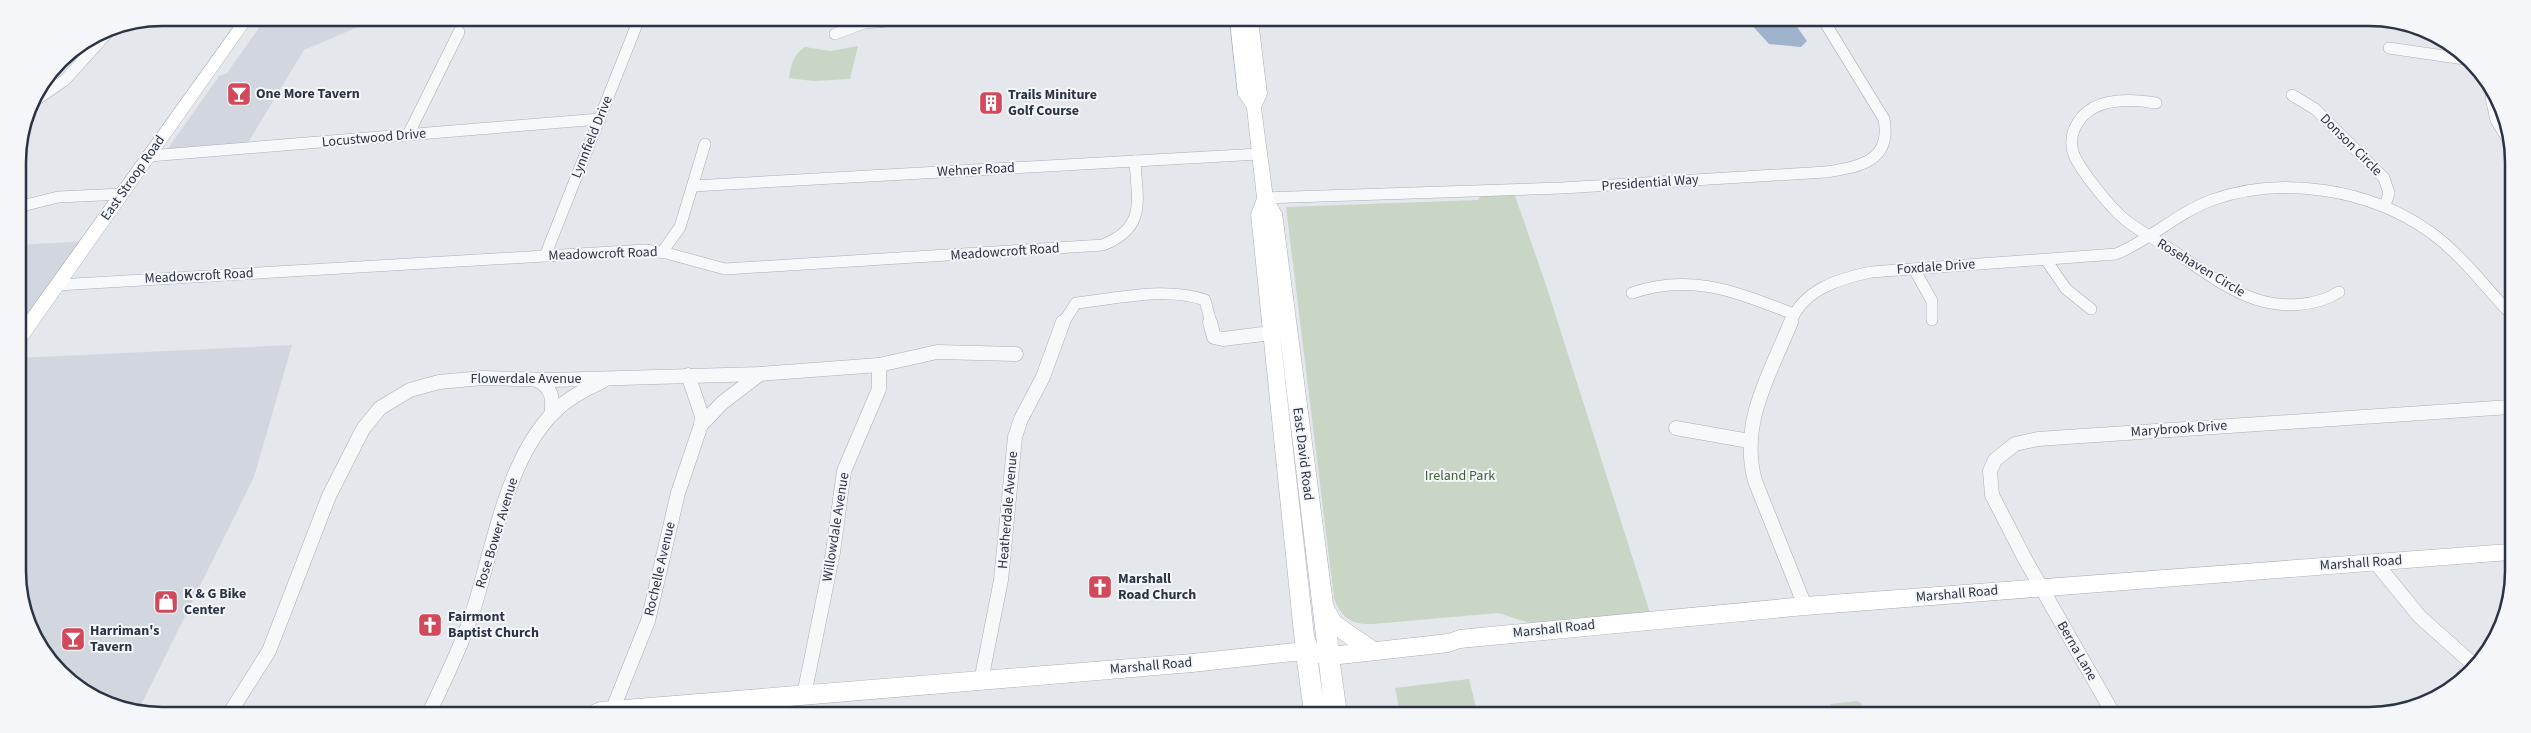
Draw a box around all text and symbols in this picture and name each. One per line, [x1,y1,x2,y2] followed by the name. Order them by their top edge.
[226,81,252,107] bar icon: One More Tavern
[256,84,360,104] place label: One More Tavern
[1008,85,1097,121] place label: Trails Miniture Golf Course
[978,90,1004,116] building icon: Trails Miniture Golf Course
[566,93,618,181] street label: Lynnfield Drive
[2315,109,2387,181] street label: Donson Circle
[321,123,427,153] street label: Locustwood Drive
[96,131,170,225] street label: East Stroop Road
[937,158,1015,182] street label: Wehner Road
[1601,170,1700,196] street label: Presidential Way
[2153,234,2249,302] street label: Rosehaven Circle
[950,238,1060,266] street label: Meadowcroft Road
[548,242,658,266] street label: Meadowcroft Road
[1896,254,1976,280] street label: Foxdale Drive
[144,263,254,289] street label: Meadowcroft Road
[471,369,582,389] street label: Flowerdale Avenue
[1287,406,1319,502] street label: East David Road
[2130,416,2228,442] street label: Marybrook Drive
[993,450,1023,570] street label: Heatherdale Avenue
[1425,466,1495,486] park label: Ireland Park
[817,471,855,583] street label: Willowdale Avenue
[471,475,523,591] street label: Rose Bower Avenue
[639,520,681,618] street label: Rochelle Avenue
[2319,550,2403,576] street label: Marshall Road
[1118,569,1196,605] place label: Marshall Road Church
[1087,574,1113,600] church icon: Marshall Road Church
[1915,580,1999,608] street label: Marshall Road
[184,584,246,620] place label: K & G Bike Center
[153,589,179,615] shop icon: K & G Bike Center
[448,607,539,643] place label: Fairmont Baptist Church
[417,612,443,638] church icon: Fairmont Baptist Church
[1512,615,1596,643] street label: Marshall Road
[2052,617,2102,685] street label: Berna Lane
[90,621,159,657] place label: Harriman's Tavern
[60,626,86,652] bar icon: Harriman's Tavern
[1109,652,1193,680] street label: Marshall Road

